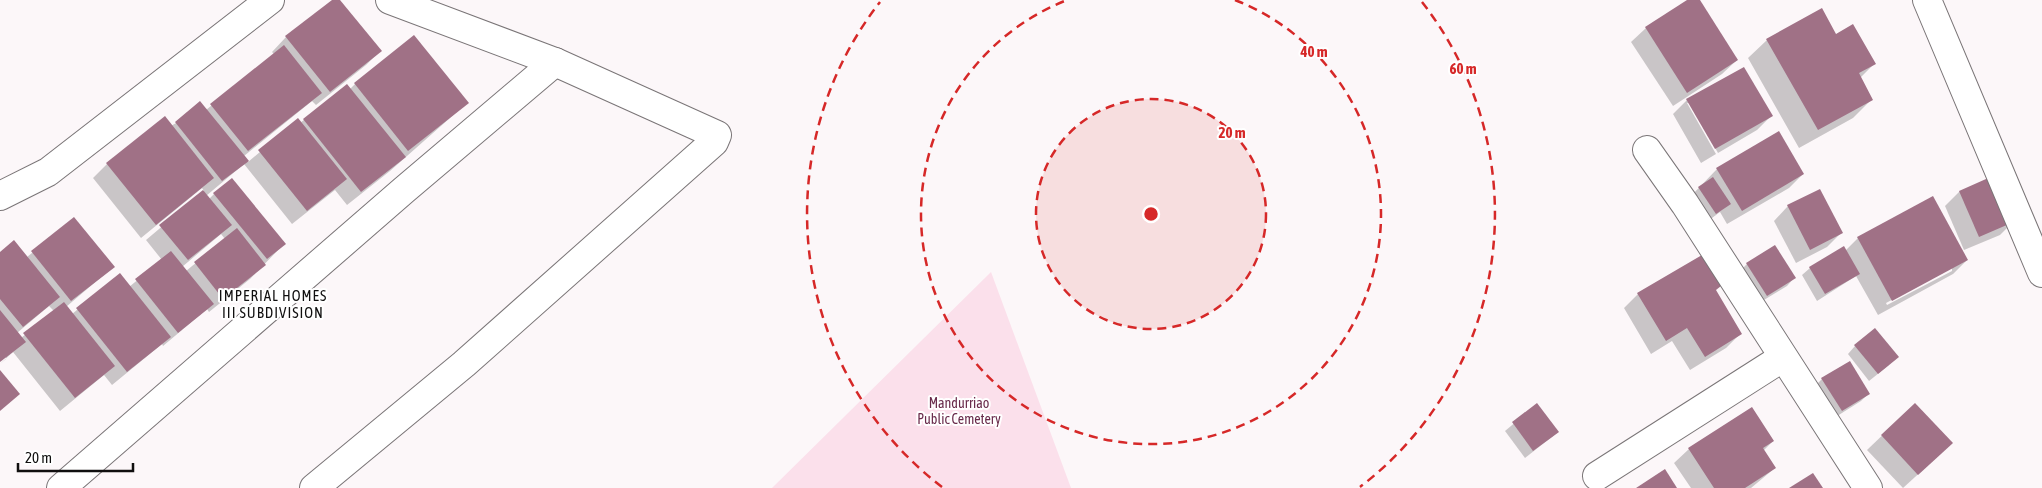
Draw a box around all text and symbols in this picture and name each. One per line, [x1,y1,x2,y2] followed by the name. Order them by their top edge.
[1300,43,1328,60] text: 40 m
[1450,60,1477,77] text: 60 m
[1219,124,1246,141] text: 20 m
[1142,205,1160,223] centre of rings
[219,287,327,321] district label: IMPERIAL HOMES III SUBDIVISION
[917,395,1001,427] park label: Mandurriao Public Cemetery
[18,440,132,472] scale bar
[25,449,52,466] text: 20 m

